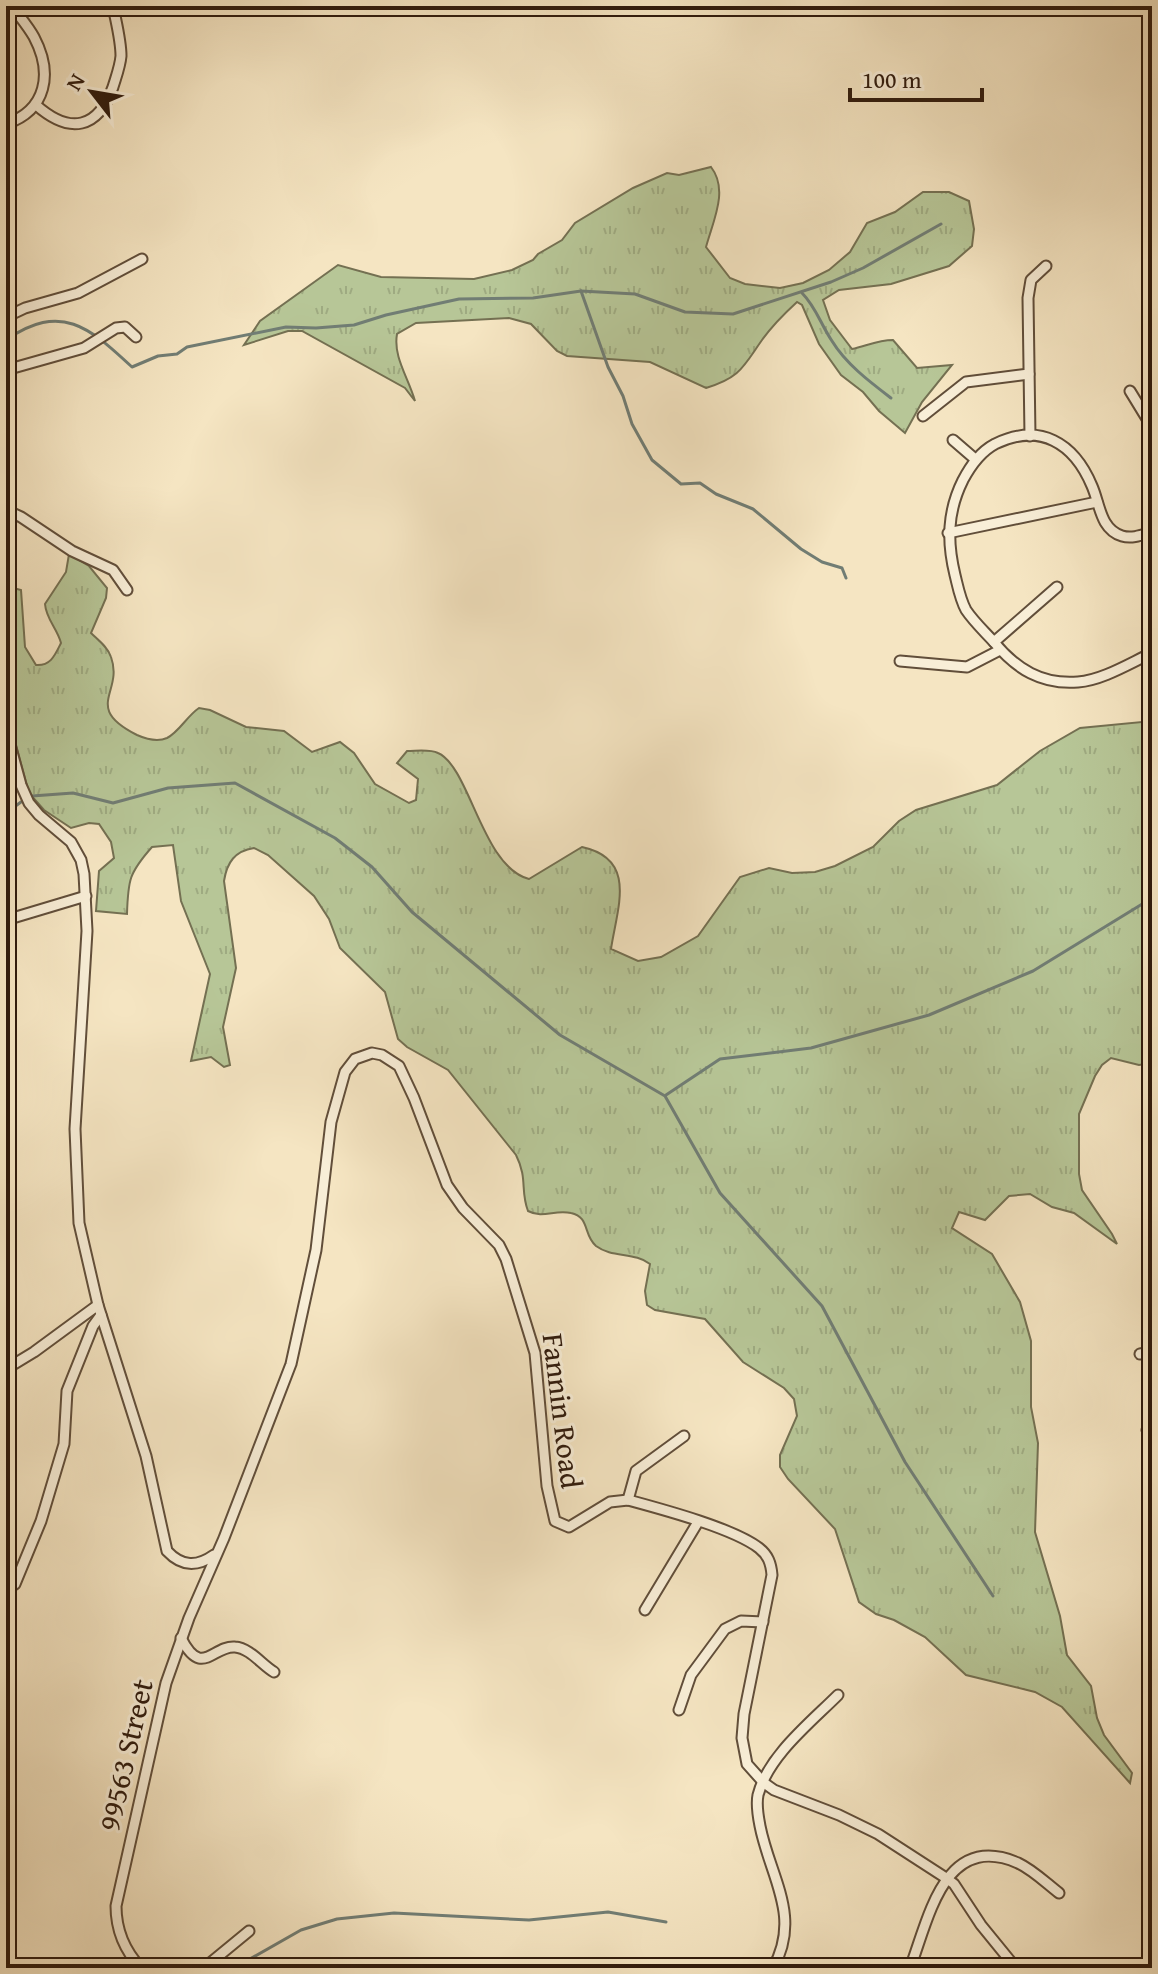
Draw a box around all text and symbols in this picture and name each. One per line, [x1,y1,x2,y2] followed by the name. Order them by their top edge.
[52,52,132,132] north arrow
[850,52,982,102] scale bar
[862,62,922,97] text: 100 m
[57,67,93,96] text: N
[532,1331,594,1491] street label: Fannin Road
[86,1674,164,1835] street label: 99563 Street

